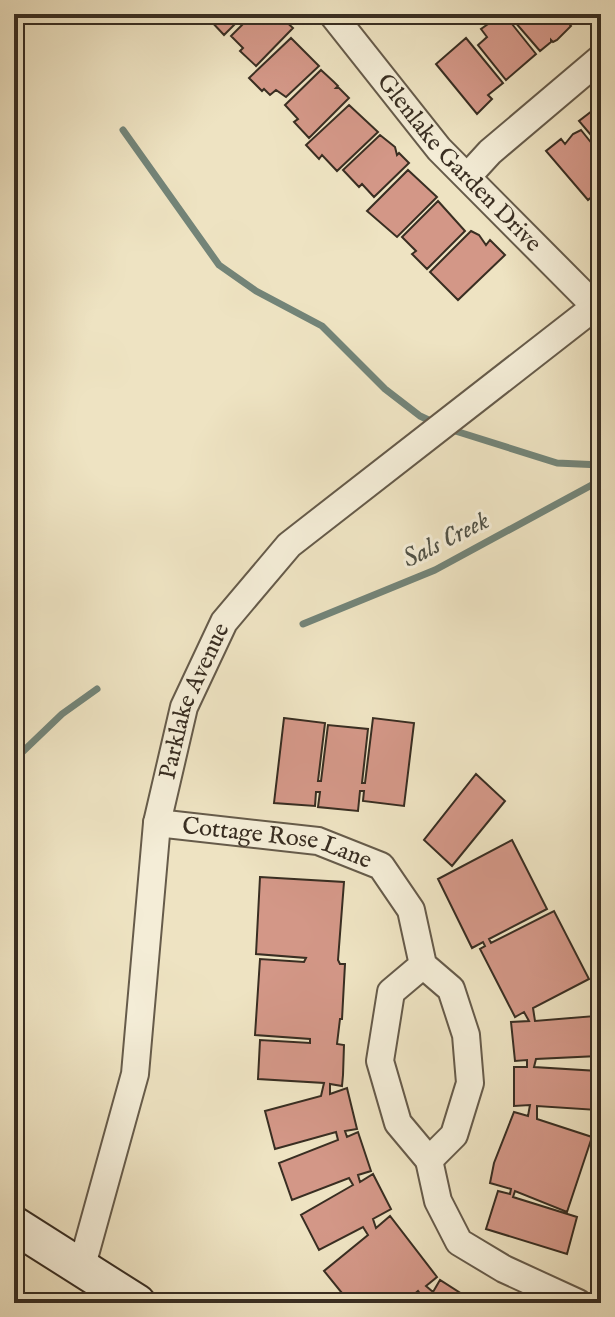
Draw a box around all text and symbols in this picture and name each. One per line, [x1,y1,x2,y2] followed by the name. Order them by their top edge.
[370,67,548,259] street label: Glenlake Garden Drive
[397,504,495,576] water label: Sals Creek
[152,618,237,782] street label: Parklake Avenue
[180,810,376,876] street label: Cottage Rose Lane

